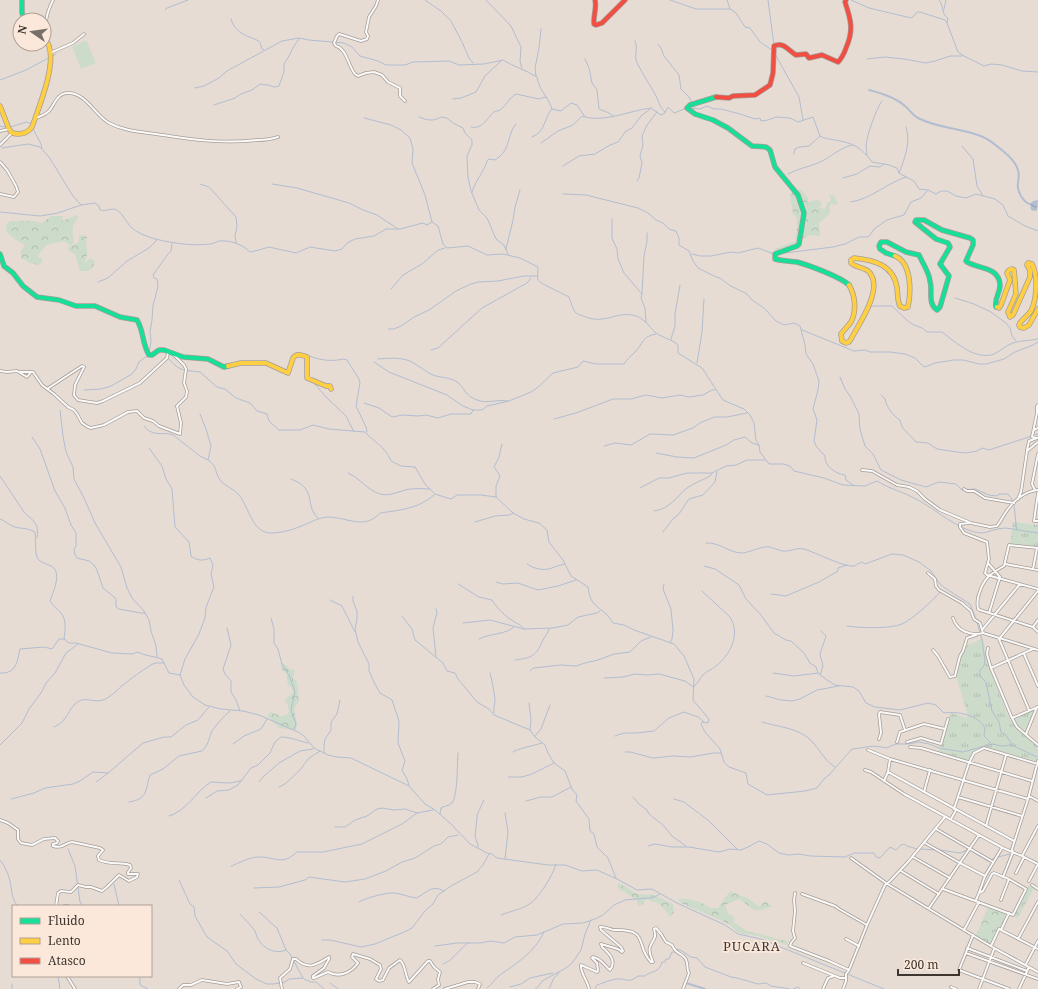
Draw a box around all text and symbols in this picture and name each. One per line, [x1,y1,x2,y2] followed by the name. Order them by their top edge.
[12,12,52,52] north arrow
[13,23,30,36] text: N
[12,905,152,977] legend
[48,912,85,929] text: Fluido
[48,932,81,949] text: Lento
[723,937,781,955] district label: PUCARA
[898,951,959,977] scale bar
[48,952,86,969] text: Atasco
[904,956,939,973] text: 200 m

